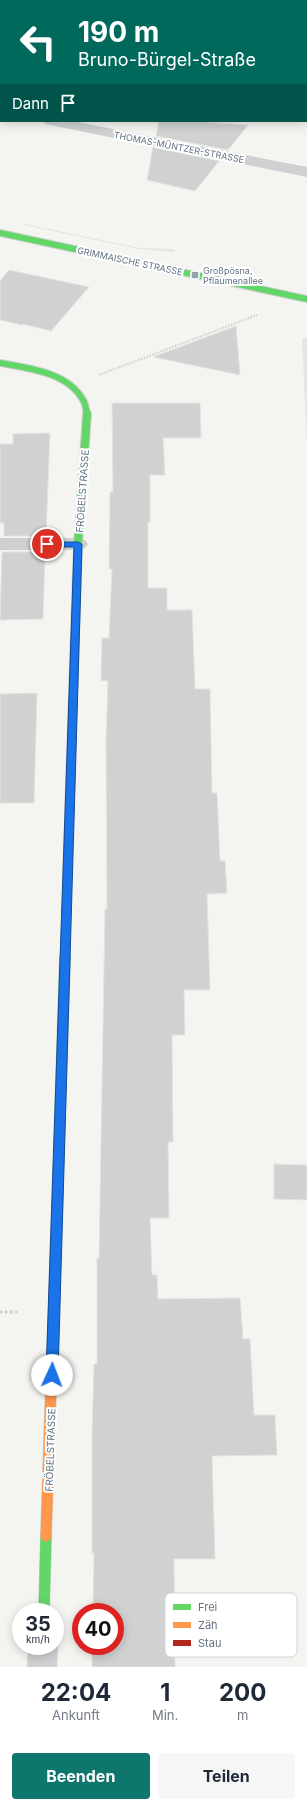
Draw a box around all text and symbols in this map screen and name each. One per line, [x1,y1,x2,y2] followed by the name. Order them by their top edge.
[78,15,159,49] text: 190 m
[12,16,64,68] icon: left
[78,49,256,70] text: Bruno-Bürgel-Straße
[57,92,79,114] icon: arrive
[12,94,49,113] text: Dann
[113,129,245,165] street label: THOMAS-MÜNTZER-STRASSE
[76,244,184,278] street label: GRIMMAISCHE STRASSE
[203,265,263,286] place label: Großpösna, Pflaumenallee
[190,270,200,280] marker: Großpösna, Pflaumenallee
[73,449,91,533] street label: FRÖBELSTRASSE
[30,527,64,561] pin
[36,533,58,555] icon: arrive
[31,1354,73,1396] position arrow
[43,1408,57,1492] street label: FRÖBELSTRASSE
[165,1593,297,1657] legend
[198,1600,217,1614] text: Frei
[72,1603,124,1655] speed limit sign: 40
[25,1612,51,1636] text: 35
[198,1618,218,1632] text: Zäh
[26,1633,50,1645] text: km/h
[198,1636,221,1650] text: Stau
[41,1678,111,1707] text: 22:04
[160,1678,170,1707] text: 1
[219,1678,266,1707] text: 200
[52,1707,100,1723] text: Ankunft
[152,1707,178,1723] text: Min.
[237,1707,248,1723] text: m
[12,1753,150,1799] button: Beenden
[158,1753,295,1799] button: Teilen

